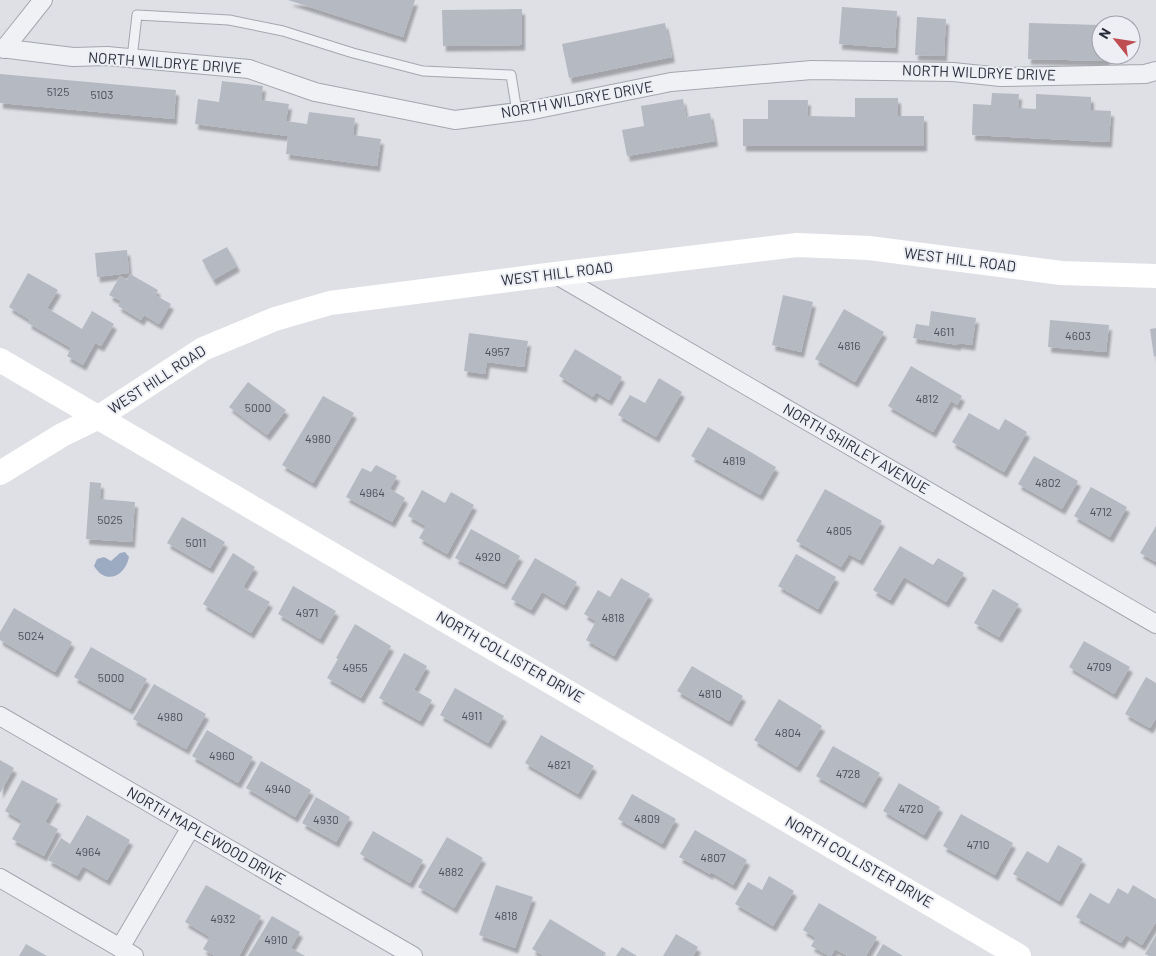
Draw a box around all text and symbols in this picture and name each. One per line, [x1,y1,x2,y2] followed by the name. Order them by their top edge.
[1091,15,1141,65] north arrow
[1095,25,1114,42] text: N
[88,48,243,76] street label: NORTH WILDRYE DRIVE
[902,60,1056,84] street label: NORTH WILDRYE DRIVE
[499,77,654,121] street label: NORTH WILDRYE DRIVE
[47,84,69,98] house number: 5125
[91,87,114,101] house number: 5103
[903,243,1017,275] street label: WEST HILL ROAD
[500,257,614,289] street label: WEST HILL ROAD
[933,324,955,338] house number: 4611
[1065,328,1091,342] house number: 4603
[838,338,860,352] house number: 4816
[104,341,209,417] street label: WEST HILL ROAD
[485,344,510,358] house number: 4957
[915,391,939,405] house number: 4812
[780,399,933,497] street label: NORTH SHIRLEY AVENUE
[245,400,271,414] house number: 5000
[305,431,331,445] house number: 4980
[723,453,745,467] house number: 4819
[1035,475,1061,489] house number: 4802
[359,485,385,499] house number: 4964
[1090,504,1112,518] house number: 4712
[97,512,123,526] house number: 5025
[826,523,852,537] house number: 4805
[185,535,207,549] house number: 5011
[475,549,501,563] house number: 4920
[296,605,318,619] house number: 4971
[433,606,588,706] street label: NORTH COLLISTER DRIVE
[602,610,624,624] house number: 4818
[18,628,44,642] house number: 5024
[1087,659,1111,673] house number: 4709
[342,660,368,674] house number: 4955
[98,670,124,684] house number: 5000
[698,686,722,700] house number: 4810
[461,708,483,722] house number: 4911
[157,709,183,723] house number: 4980
[775,725,801,739] house number: 4804
[209,748,235,762] house number: 4960
[547,757,571,771] house number: 4821
[836,766,860,780] house number: 4728
[265,781,291,795] house number: 4940
[124,782,289,888] street label: NORTH MAPLEWOOD DRIVE
[898,801,924,815] house number: 4720
[634,811,660,825] house number: 4809
[782,811,937,911] street label: NORTH COLLISTER DRIVE
[313,812,339,826] house number: 4930
[967,837,989,851] house number: 4710
[75,844,101,858] house number: 4964
[700,850,726,864] house number: 4807
[438,864,464,878] house number: 4882
[495,908,517,922] house number: 4818
[210,911,236,925] house number: 4932
[264,932,288,946] house number: 4910

